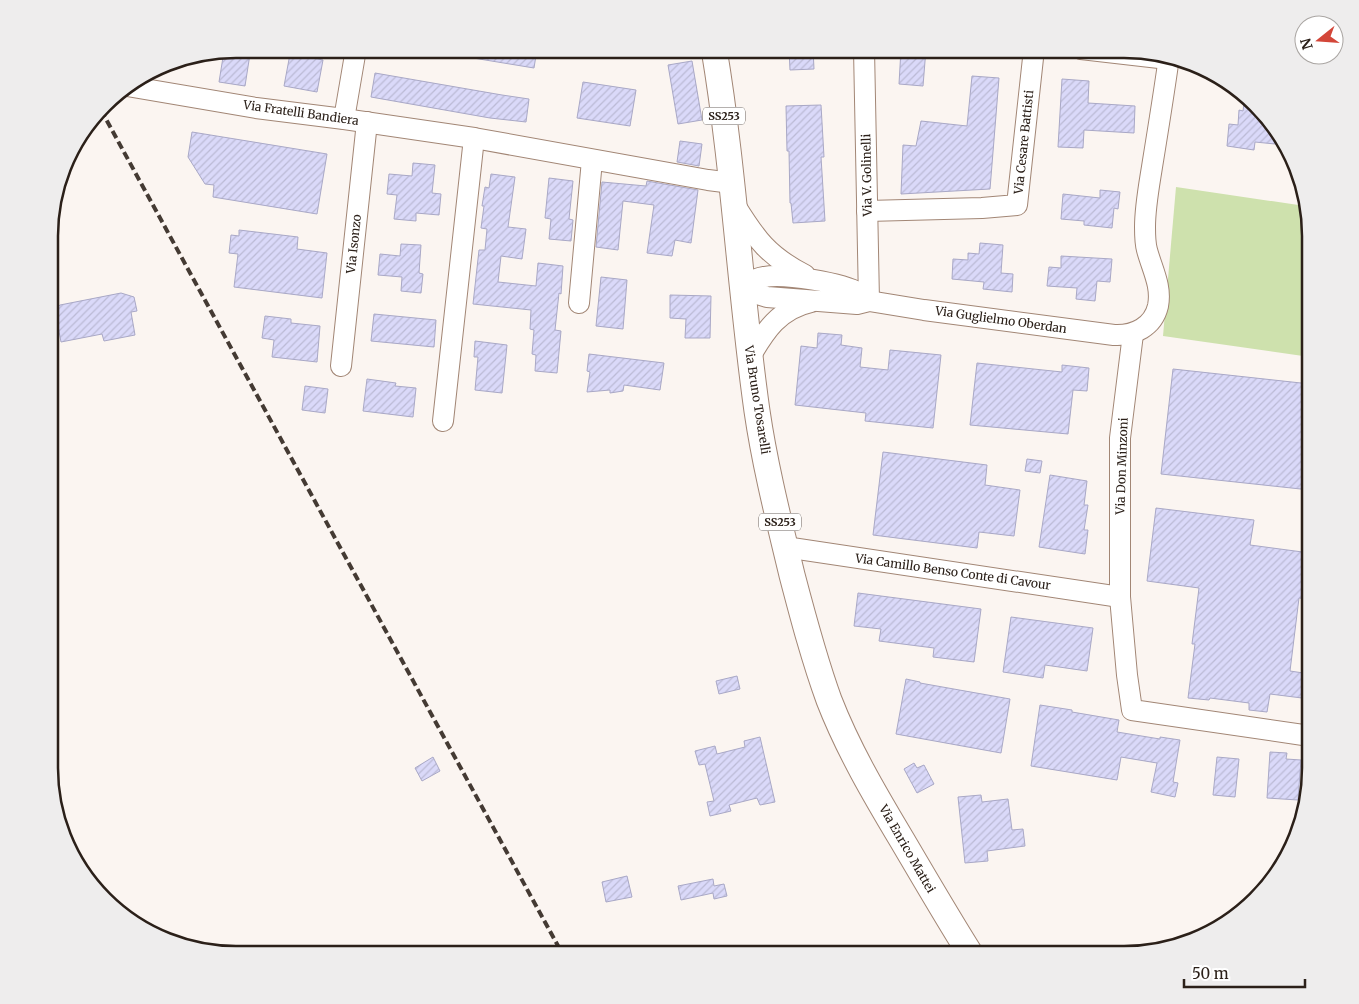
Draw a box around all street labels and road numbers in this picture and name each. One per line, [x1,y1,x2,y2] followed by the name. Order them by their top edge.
[1010,89,1036,196] street label: Via Cesare Battisti
[241,97,360,128] street label: Via Fratelli Bandiera
[703,108,745,124] road number: SS253
[858,134,875,217] street label: Via V. Golinelli
[343,213,364,275] street label: Via Isonzo
[933,303,1068,336] street label: Via Guglielmo Oberdan
[741,343,774,455] street label: Via Bruno Tosarelli
[1112,417,1131,516] street label: Via Don Minzoni
[759,514,801,530] road number: SS253
[853,550,1052,593] street label: Via Camillo Benso Conte di Cavour
[876,801,939,896] street label: Via Enrico Mattei

